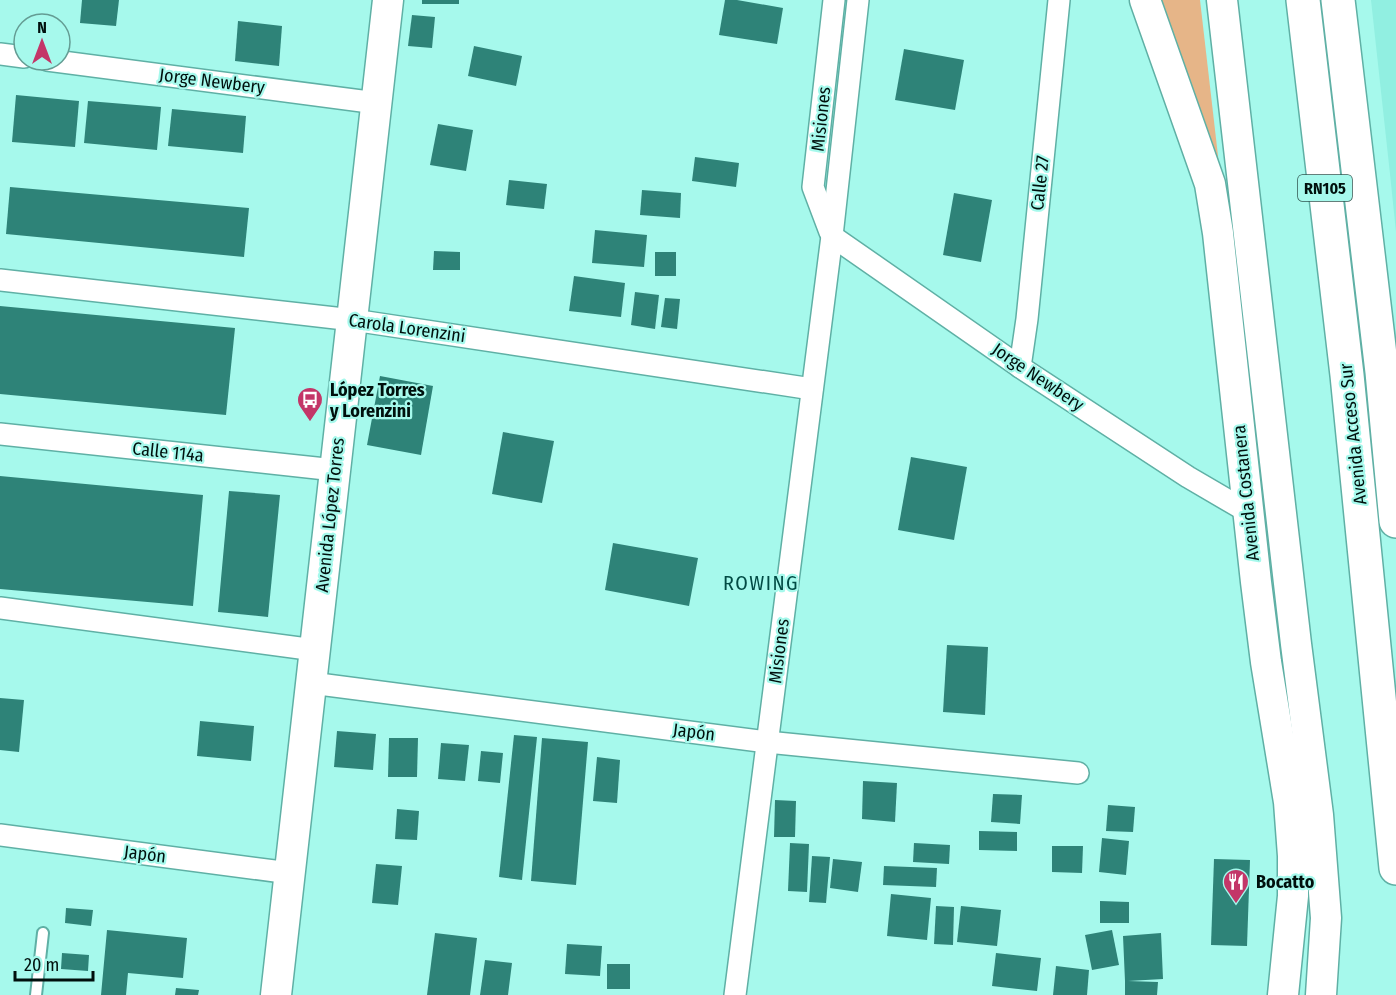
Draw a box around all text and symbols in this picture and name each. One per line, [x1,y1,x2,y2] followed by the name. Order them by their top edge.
[12,12,72,72] north arrow
[37,18,47,37] text: N
[158,64,266,98] street label: Jorge Newbery
[807,85,835,153] street label: Misiones
[1026,154,1054,212] street label: Calle 27
[1298,175,1352,201] road number: RN105
[347,309,467,347] street label: Carola Lorenzini
[988,338,1088,416] street label: Jorge Newbery
[1335,361,1371,506] street label: Avenida Acceso Sur
[329,379,425,422] place label: López Torres y Lorenzini
[295,385,325,423] bus stop icon: López Torres y Lorenzini
[1228,424,1264,562] street label: Avenida Costanera
[311,436,349,593] street label: Avenida López Torres
[131,437,205,467] street label: Calle 114a
[723,571,799,595] district label: ROWING
[764,617,794,685] street label: Misiones
[672,719,716,745] street label: Japón
[123,841,167,867] street label: Japón
[1221,867,1251,905] restaurant icon: Bocatto
[1256,871,1315,893] place label: Bocatto
[15,944,93,982] scale bar
[24,954,59,976] text: 20 m

